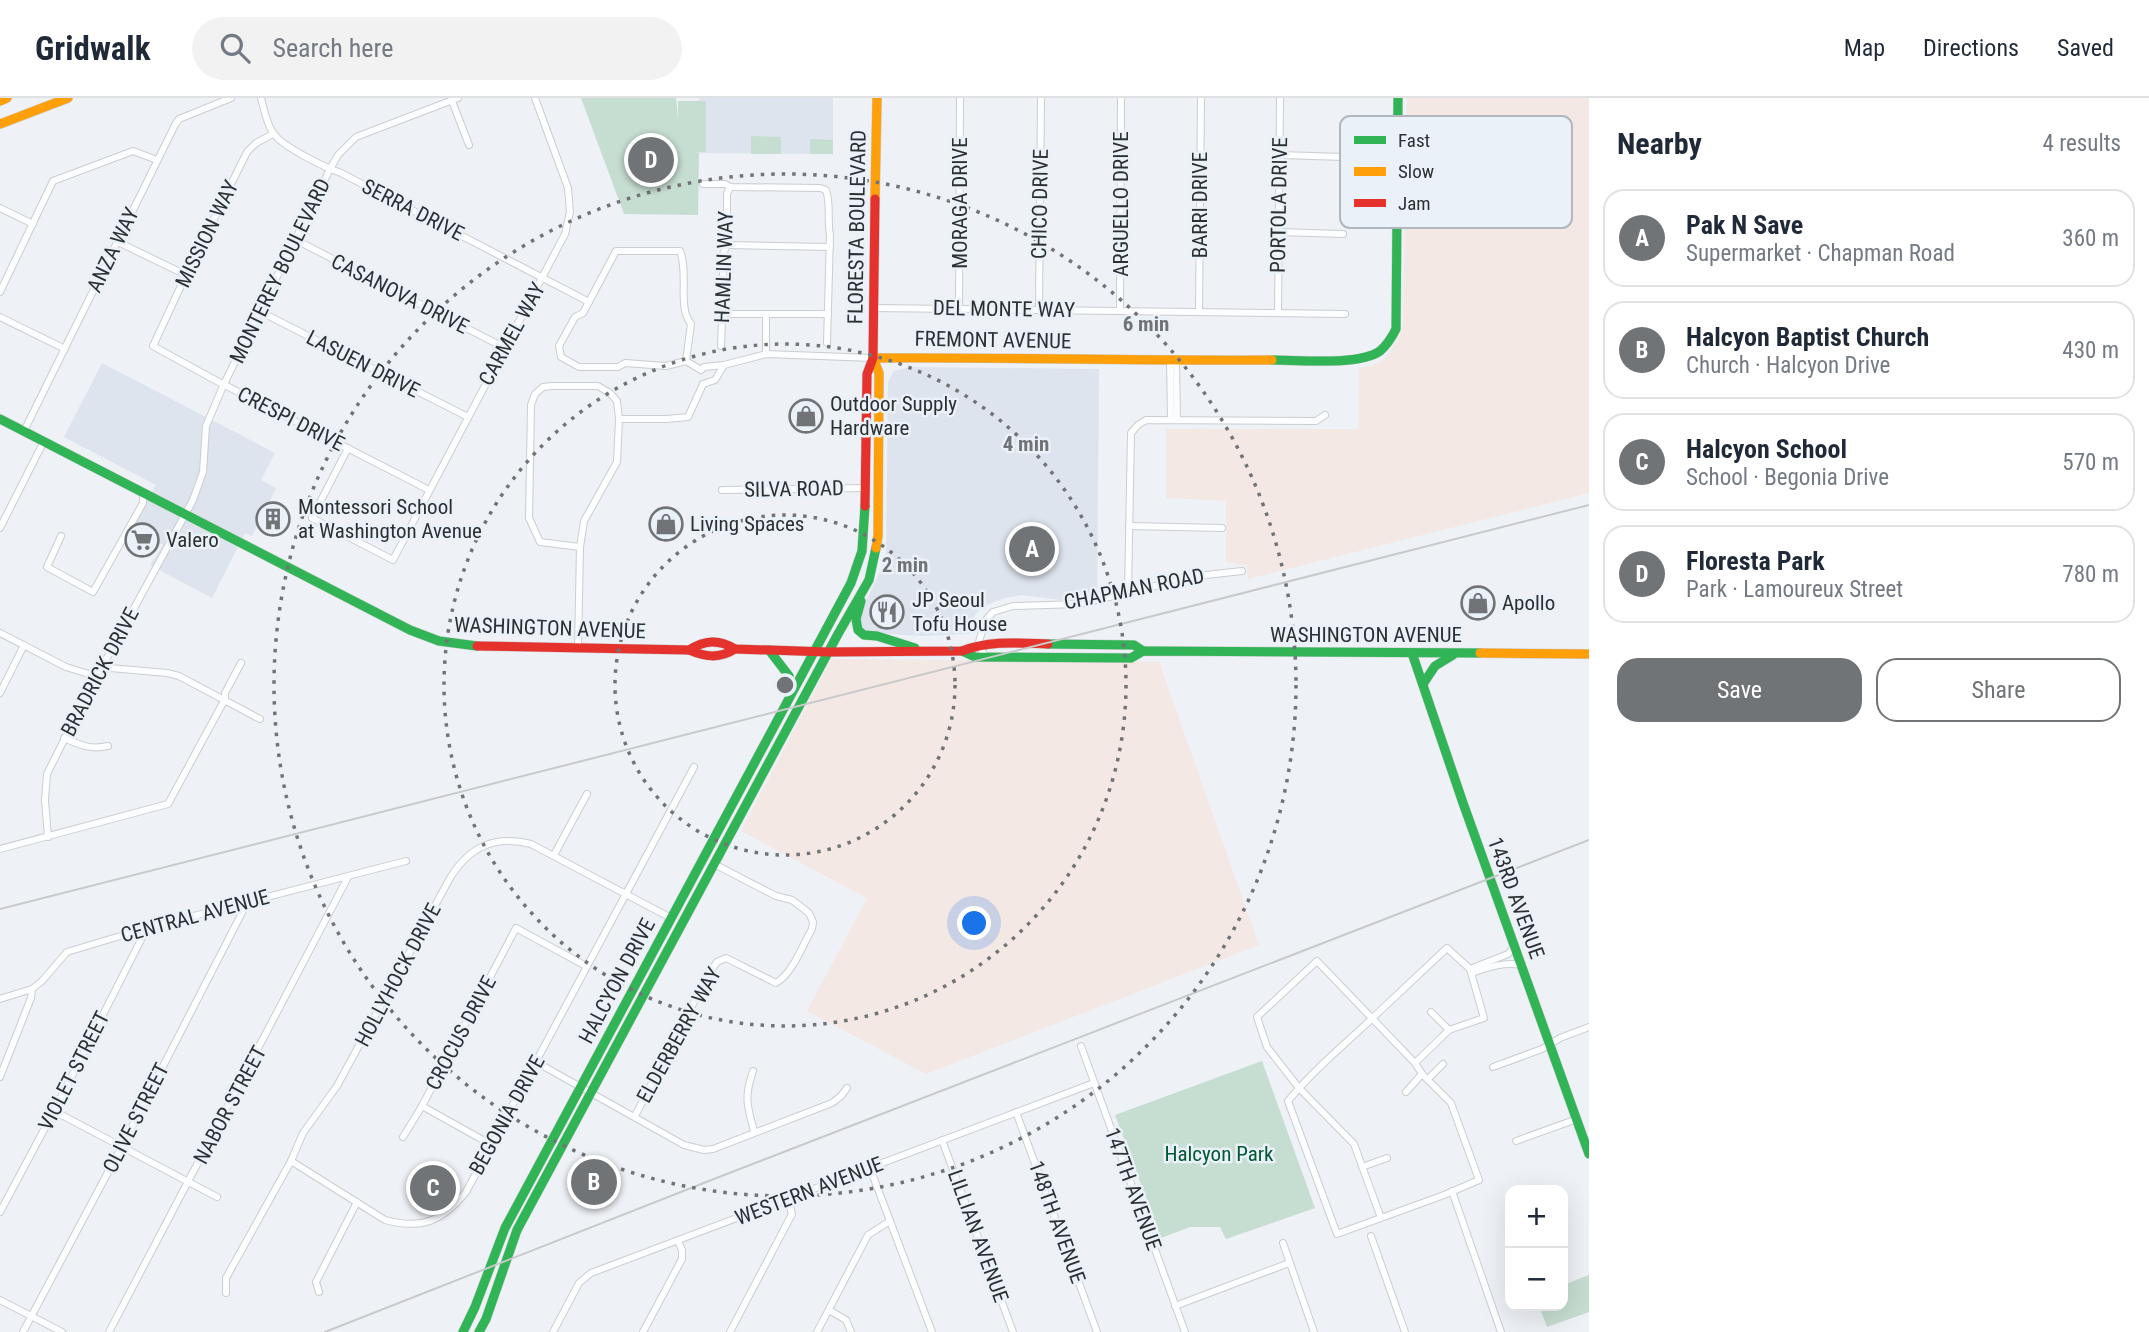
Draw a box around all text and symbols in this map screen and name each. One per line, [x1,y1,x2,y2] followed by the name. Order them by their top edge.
[192,17,682,80] search box
[35,29,150,68] text: Gridwalk
[216,29,254,67] icon: search
[272,33,393,63] text: Search here
[1844,34,1885,62] text: Map
[1923,34,2019,62] text: Directions
[2057,34,2114,62] text: Saved
[1340,116,1572,228] legend
[1617,126,1702,161] text: Nearby
[1398,129,1430,152] text: Fast
[843,130,871,324] street label: FLORESTA BOULEVARD
[2043,130,2121,157] text: 4 results
[1109,131,1133,277] street label: ARGUELLO DRIVE
[628,134,674,186] pin: D
[948,137,972,269] street label: MORAGA DRIVE
[1266,137,1292,273] street label: PORTOLA DRIVE
[1027,149,1053,259] street label: CHICO DRIVE
[1188,152,1212,258] street label: BARRI DRIVE
[1398,160,1434,183] text: Slow
[358,174,468,246] street label: SERRA DRIVE
[225,175,335,367] street label: MONTEREY BOULEVARD
[171,176,243,292] street label: MISSION WAY
[1398,192,1431,215] text: Jam
[82,204,144,296] street label: ANZA WAY
[1686,210,1803,240] text: Pak N Save
[710,211,738,323] street label: HAMLIN WAY
[1635,225,1649,252] text: A
[2062,225,2119,252] text: 360 m
[1686,240,1955,267] text: Supermarket · Chapman Road
[327,249,473,339] street label: CASANOVA DRIVE
[474,278,550,390] street label: CARMEL WAY
[933,296,1075,322] street label: DEL MONTE WAY
[1123,312,1169,336] text: 6 min
[1686,322,1929,352] text: Halcyon Baptist Church
[302,325,424,403] street label: LASUEN DRIVE
[914,327,1072,353] street label: FREMONT AVENUE
[1636,337,1648,364] text: B
[2062,337,2119,364] text: 430 m
[1686,352,1890,379] text: Church · Halcyon Drive
[234,382,348,456] street label: CRESPI DRIVE
[830,392,957,440] place label: Outdoor Supply Hardware
[787,397,825,435] shop icon: Outdoor Supply Hardware
[1003,432,1049,456] text: 4 min
[1686,434,1847,464] text: Halcyon School
[1635,449,1649,476] text: C
[2062,449,2119,476] text: 570 m
[1686,464,1889,491] text: School · Begonia Drive
[744,476,844,502] street label: SILVA ROAD
[298,495,482,543] place label: Montessori School at Washington Avenue
[254,500,292,538] building icon: Montessori School at Washington Avenue
[647,505,685,543] shop icon: Living Spaces
[690,512,804,536] place label: Living Spaces
[123,521,161,559] supermarket icon: Valero
[1009,523,1055,575] pin: A
[166,528,219,552] place label: Valero
[1686,546,1825,576] text: Floresta Park
[882,553,928,577] text: 2 min
[1636,561,1649,588] text: D
[2062,561,2119,588] text: 780 m
[1062,564,1206,614] street label: CHAPMAN ROAD
[1686,576,1903,603] text: Park · Lamoureux Street
[1459,584,1497,622] shop icon: Apollo
[912,588,1007,636] place label: JP Seoul Tofu House
[1502,591,1555,615] place label: Apollo
[868,593,906,631] restaurant icon: JP Seoul Tofu House
[56,604,144,740] street label: BRADRICK DRIVE
[454,613,646,643] street label: WASHINGTON AVENUE
[1270,623,1462,647] street label: WASHINGTON AVENUE
[1617,658,1862,722] button: Save
[1876,658,2121,722] button: Share
[773,673,797,697] centre of rings
[1483,834,1549,962] street label: 143RD AVENUE
[118,885,272,947] street label: CENTRAL AVENUE
[350,899,446,1051] street label: HOLLYHOCK DRIVE
[957,906,991,940] your location
[574,914,660,1048] street label: HALCYON DRIVE
[632,963,726,1107] street label: ELDERBERRY WAY
[421,972,501,1094] street label: CROCUS DRIVE
[34,1007,114,1135] street label: VIOLET STREET
[189,1042,271,1168] street label: NABOR STREET
[464,1051,550,1179] street label: BEGONIA DRIVE
[98,1059,174,1177] street label: OLIVE STREET
[1100,1124,1166,1254] street label: 147TH AVENUE
[1164,1142,1274,1166] park label: Halcyon Park
[732,1152,886,1230] street label: WESTERN AVENUE
[571,1156,617,1208] pin: B
[1024,1157,1090,1287] street label: 148TH AVENUE
[410,1162,456,1214] pin: C
[943,1166,1013,1306] street label: LILLIAN AVENUE
[1505,1185,1568,1311] map controls
[1505,1185,1568,1248] button: +
[1505,1248,1568,1311] button: −

